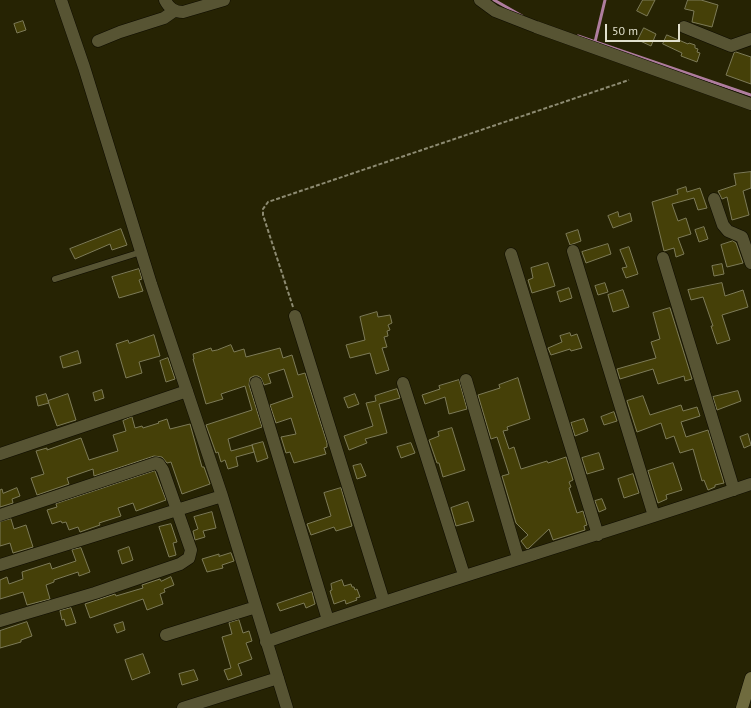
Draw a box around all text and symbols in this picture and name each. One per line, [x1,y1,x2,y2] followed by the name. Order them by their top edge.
[607,16,682,42] scale bar
[612,23,638,38] text: 50 m

